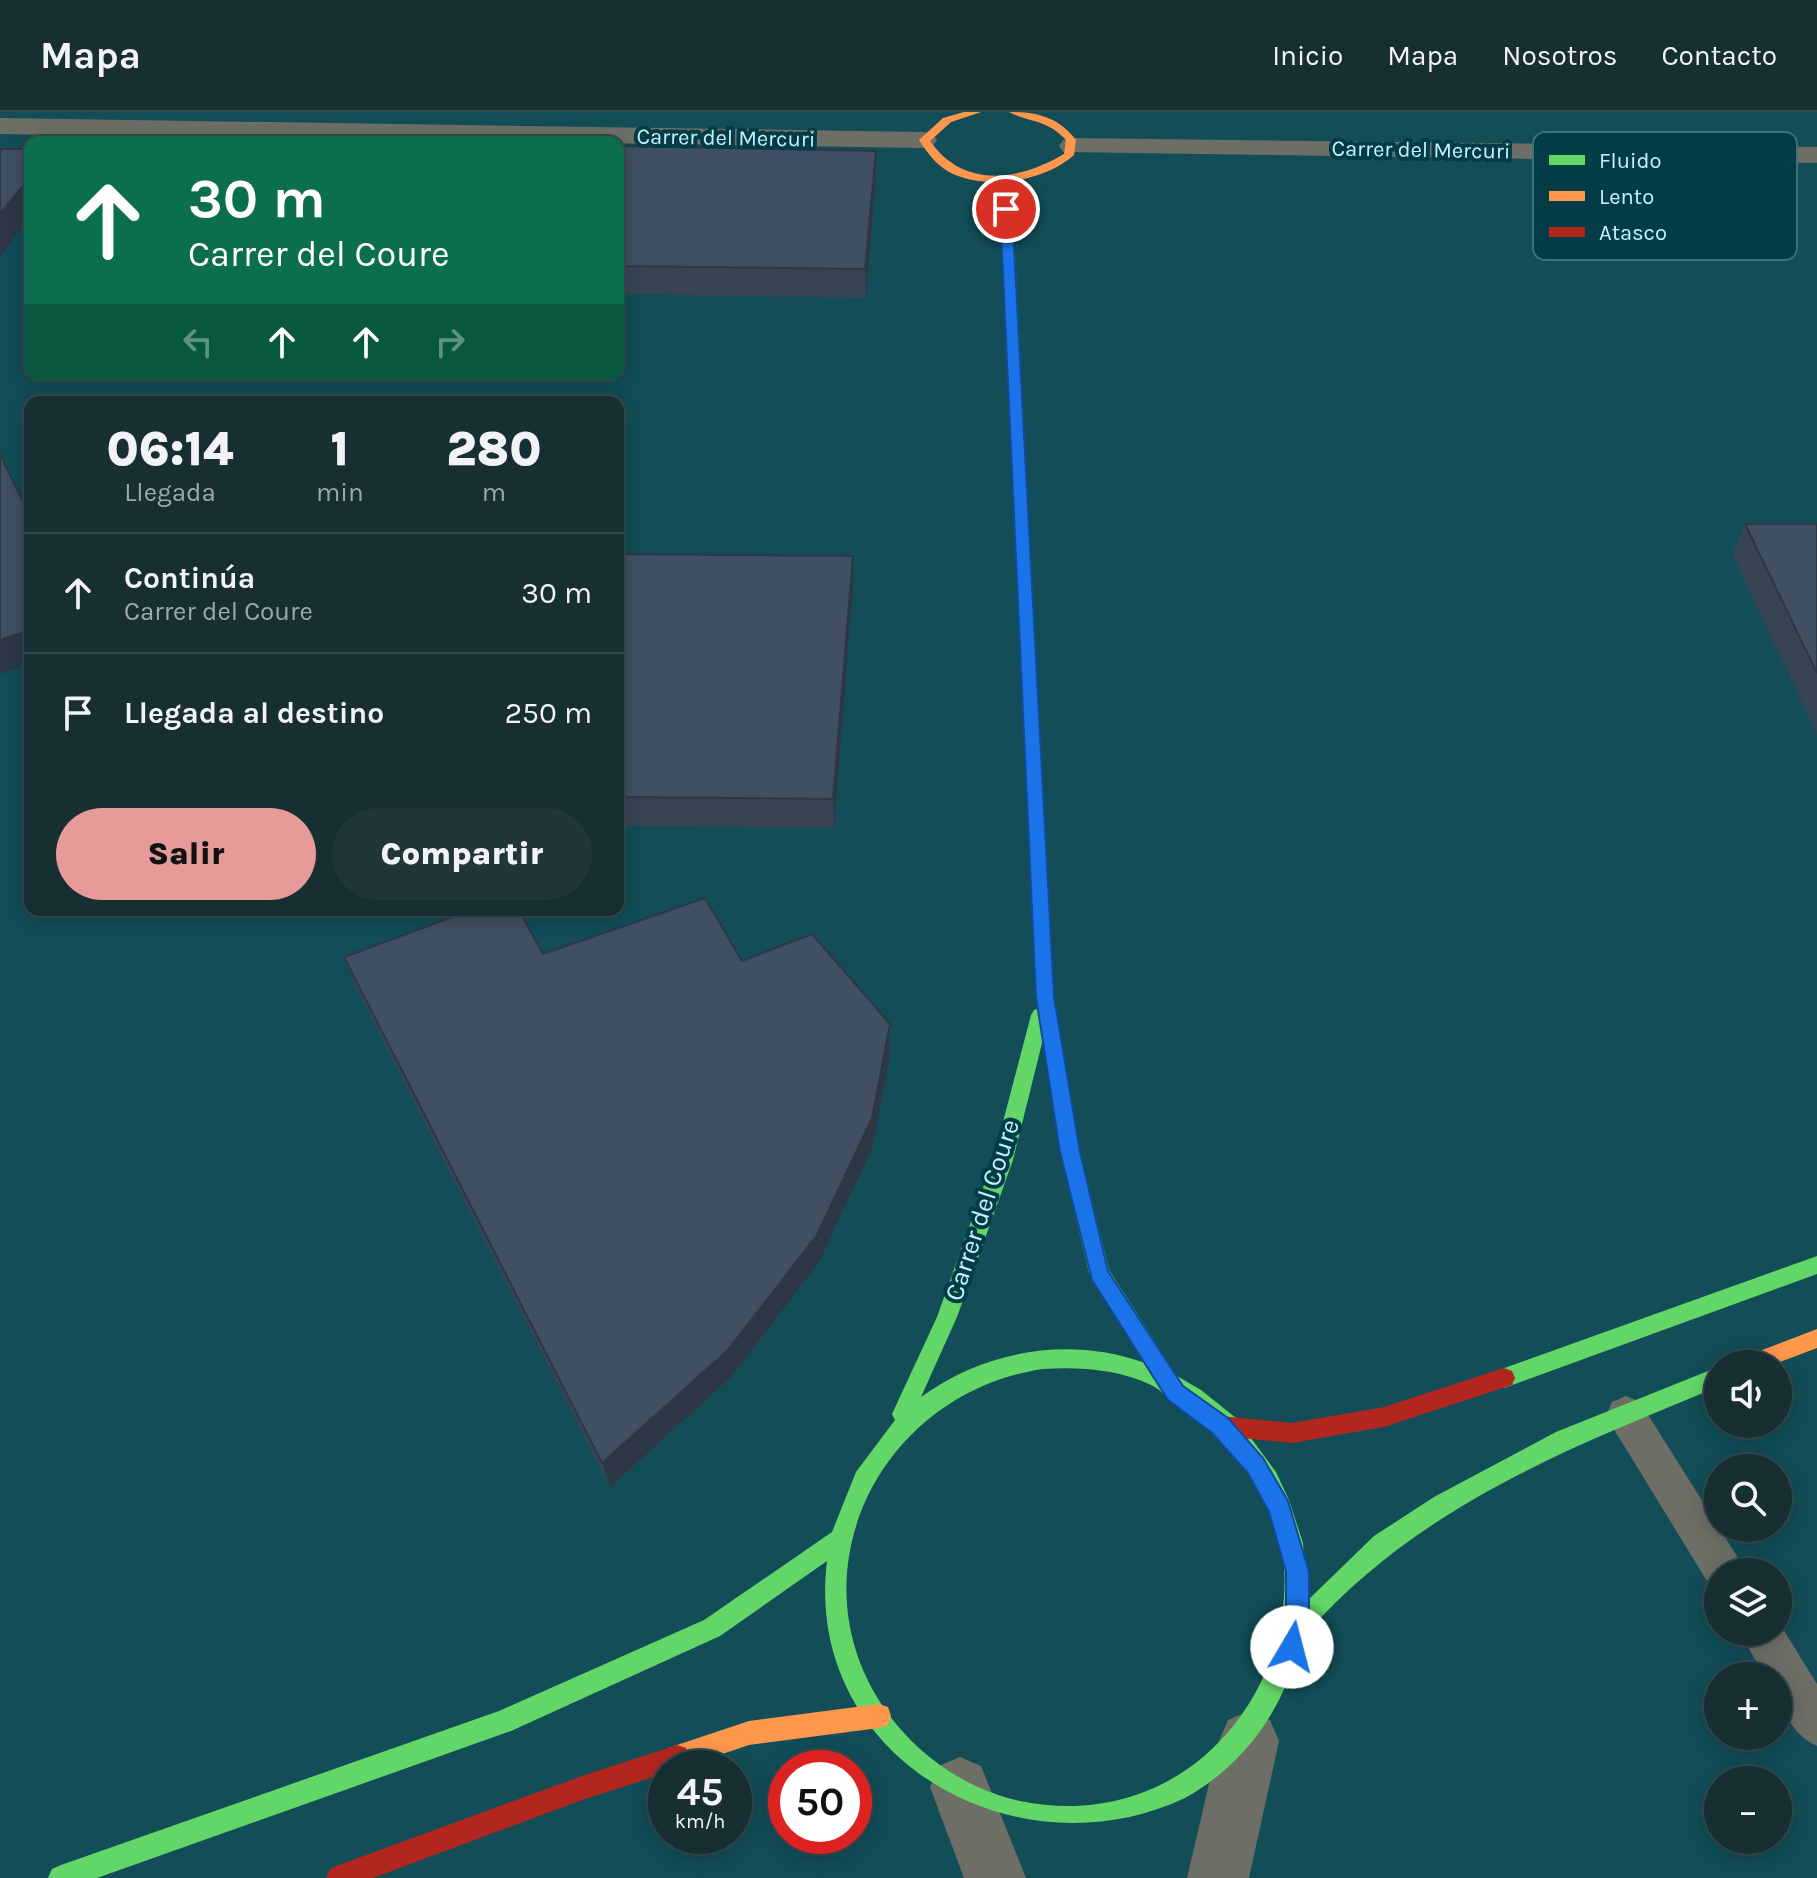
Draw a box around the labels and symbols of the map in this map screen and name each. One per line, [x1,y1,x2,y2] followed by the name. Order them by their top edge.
[636,123,816,153] street label: Carrer del Mercuri
[1533,132,1797,260] legend
[1331,135,1511,165] street label: Carrer del Mercuri
[1599,148,1662,174] text: Fluido
[972,175,1040,243] pin
[1599,184,1654,210] text: Lento
[1599,220,1667,246] text: Atasco
[938,1115,1026,1305] street label: Carrer del Coure
[1250,1605,1334,1689] position arrow
[768,1750,872,1854] speed limit sign: 50

